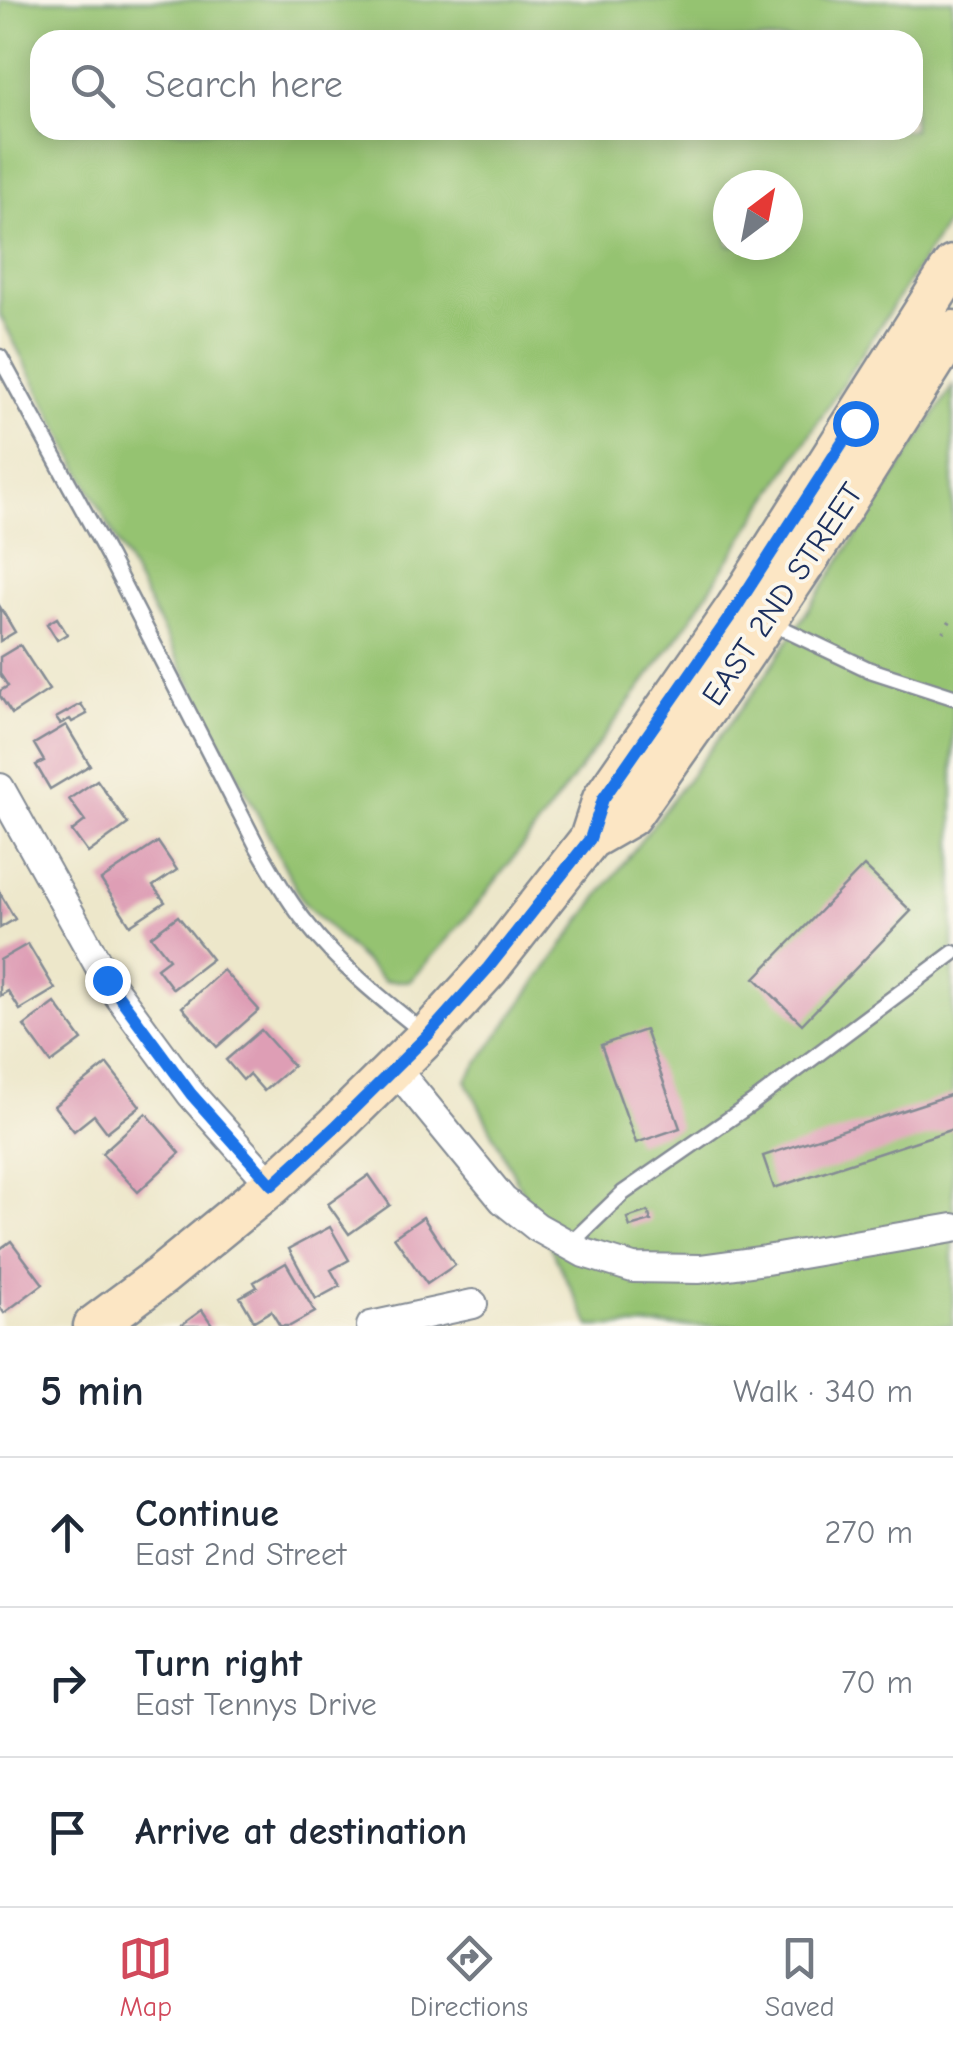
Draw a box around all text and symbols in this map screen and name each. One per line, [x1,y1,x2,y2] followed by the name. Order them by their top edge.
[30,30,923,140] search box
[65,58,120,113] icon: search
[145,63,343,107] text: Search here
[713,170,803,260] north arrow
[833,401,879,447] route start
[694,476,871,713] street label: EAST 2ND STREET
[85,958,131,1004] route end
[40,1367,144,1416] text: 5 min
[733,1373,913,1410] text: Walk · 340 m
[135,1492,279,1536] text: Continue
[40,1505,95,1560] icon: ahead
[825,1514,913,1551] text: 270 m
[135,1536,346,1573] text: East 2nd Street
[135,1642,302,1686] text: Turn right
[40,1655,95,1710] icon: right
[841,1664,913,1701] text: 70 m
[135,1686,377,1723] text: East Tennys Drive
[40,1805,95,1860] icon: arrive
[135,1810,467,1854] text: Arrive at destination
[118,1931,173,2023] tab: Map
[410,1931,528,2023] tab: Directions
[765,1931,835,2023] tab: Saved

